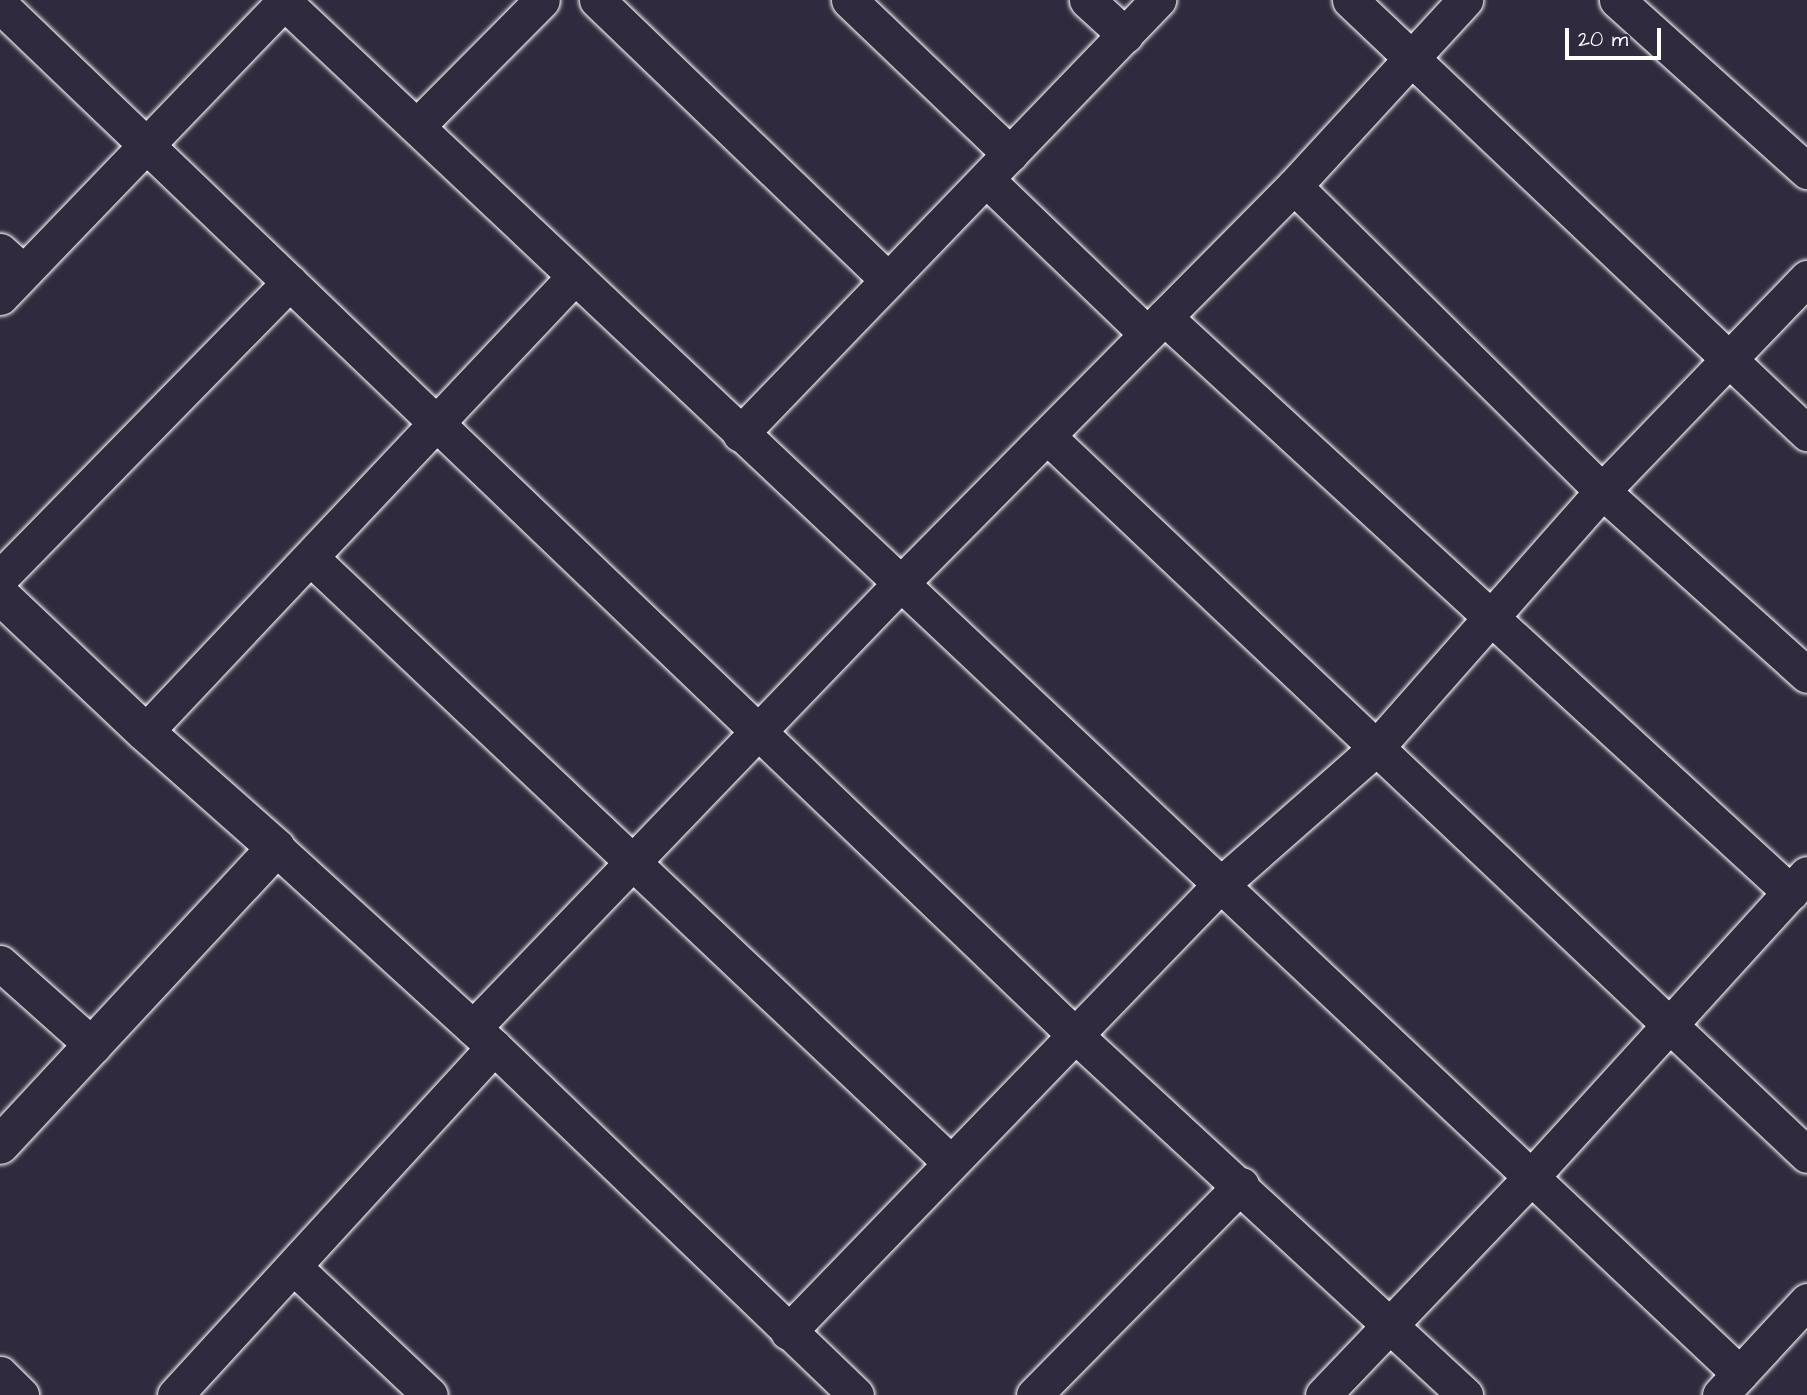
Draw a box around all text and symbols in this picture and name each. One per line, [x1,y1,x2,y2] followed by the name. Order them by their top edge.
[1569,14,1665,58] scale bar
[1578,25,1628,54] text: 20 m

